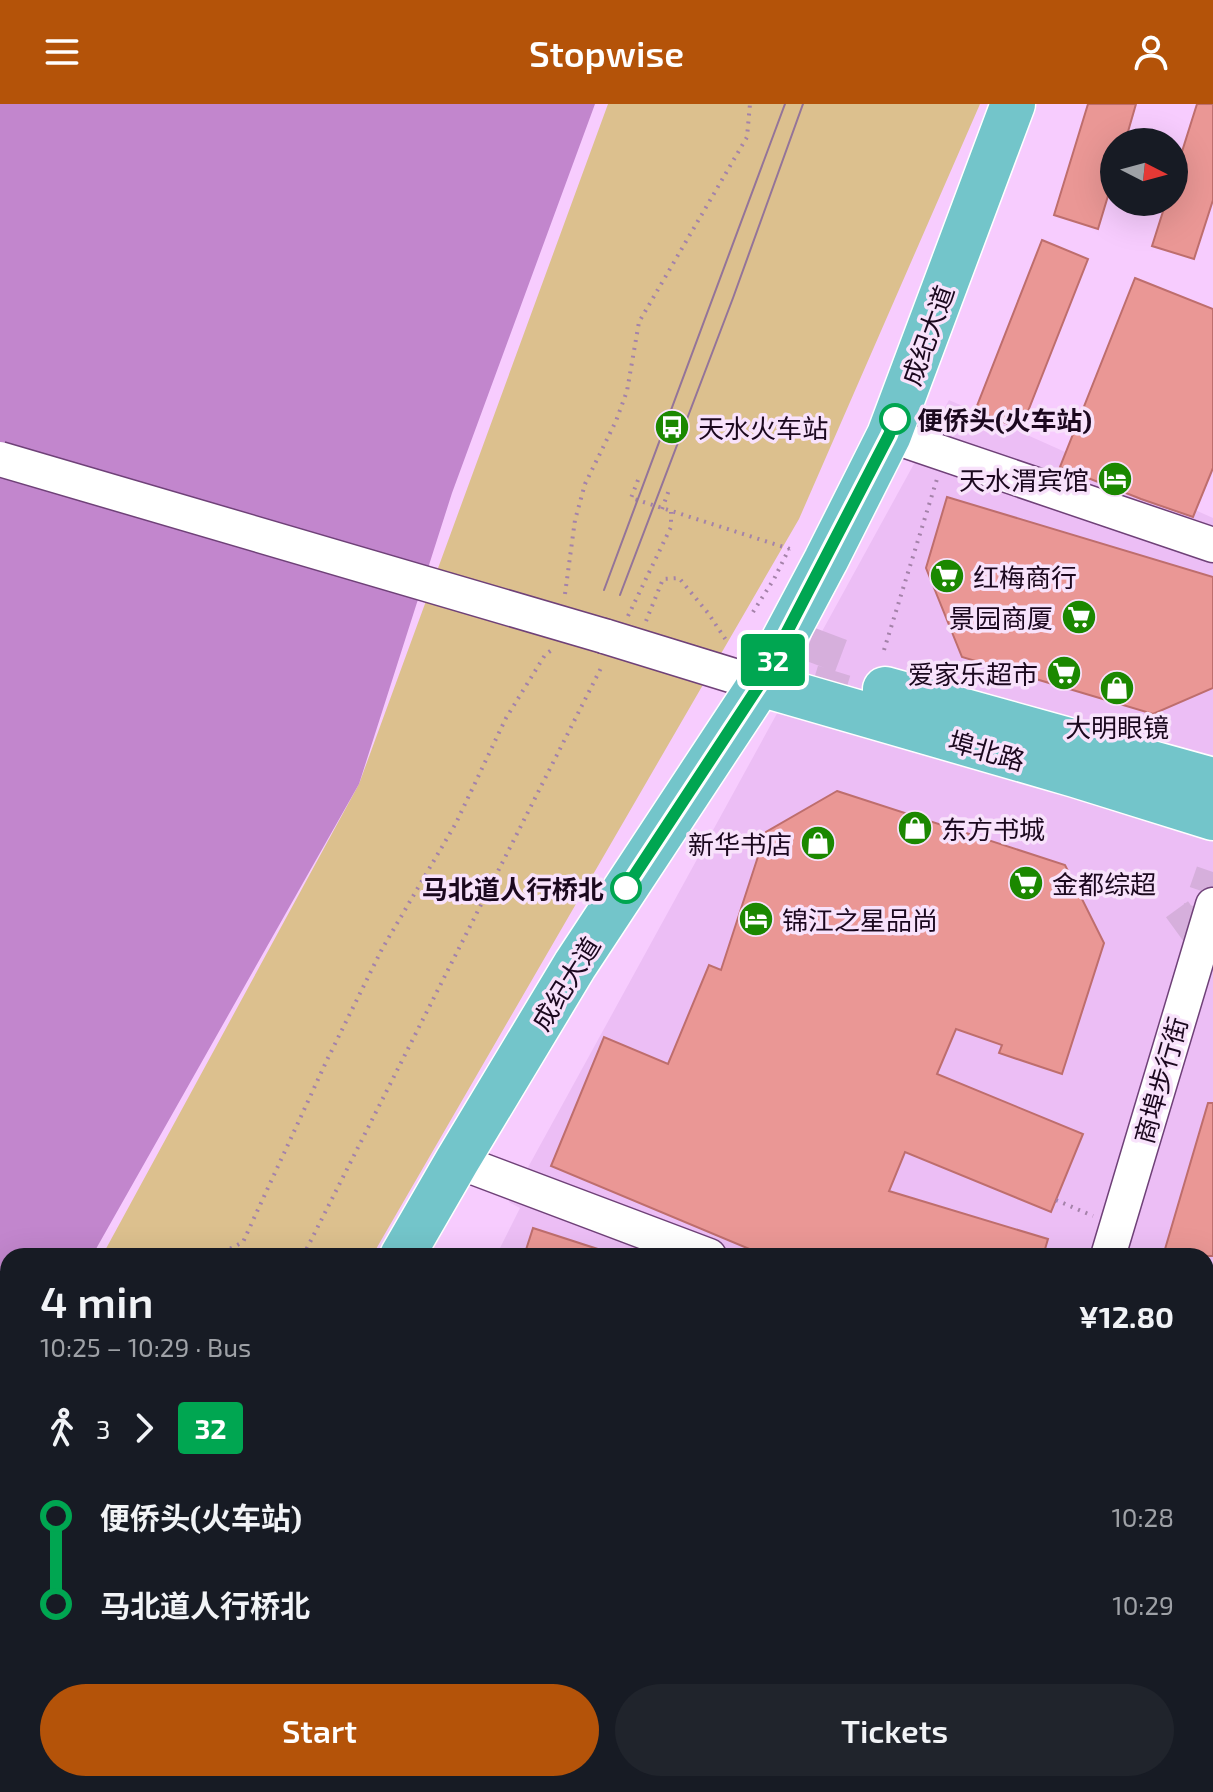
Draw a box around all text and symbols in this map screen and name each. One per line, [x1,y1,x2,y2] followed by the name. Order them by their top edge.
[40,30,84,74] icon: menu
[1129,30,1173,74] icon: person
[529,31,684,74] text: Stopwise
[1100,128,1188,216] north arrow
[1100,128,1188,216] map controls
[895,281,959,389] street label: 成纪大道
[880,404,910,434] marker: 便侨头(火车站)
[917,404,1092,435] place label: 便侨头(火车站)
[653,408,691,446] bus stop icon: 天水火车站
[698,412,828,443] place label: 天水火车站
[1096,460,1134,498] hotel icon: 天水渭宾馆
[959,464,1089,495] place label: 天水渭宾馆
[928,557,966,595] supermarket icon: 红梅商行
[973,561,1077,592] place label: 红梅商行
[1060,598,1098,636] supermarket icon: 景园商厦
[949,602,1053,633] place label: 景园商厦
[737,634,809,686] line badge: 32
[757,643,789,677] text: 32
[1045,654,1083,692] supermarket icon: 爱家乐超市
[908,658,1038,689] place label: 爱家乐超市
[1098,669,1136,707] shop icon: 大明眼镜
[1065,711,1169,742] place label: 大明眼镜
[945,724,1029,776] street label: 埠北路
[896,809,934,847] shop icon: 东方书城
[941,813,1045,844] place label: 东方书城
[799,824,837,862] shop icon: 新华书店
[688,828,792,859] place label: 新华书店
[1007,864,1045,902] supermarket icon: 金都综超
[1052,868,1156,899] place label: 金都综超
[422,873,604,904] place label: 马北道人行桥北
[611,873,641,903] marker: 马北道人行桥北
[737,900,775,938] hotel icon: 锦江之星品尚
[782,904,938,935] place label: 锦江之星品尚
[524,931,606,1035] street label: 成纪大道
[1127,1013,1193,1147] street label: 商埠步行街
[40,1274,154,1327] text: 4 min
[1079,1298,1174,1334] text: ¥12.80
[40,1331,251,1362] text: 10:25 – 10:29 · Bus
[40,1406,84,1450] icon: walk
[122,1406,166,1450] icon: forward
[194,1411,227,1445] text: 32
[96,1413,110,1444] text: 3
[100,1499,302,1535] text: 便侨头(火车站)
[1111,1501,1174,1532] text: 10:28
[100,1587,310,1623] text: 马北道人行桥北
[1112,1589,1174,1620] text: 10:29
[40,1684,599,1776] button: Start
[615,1684,1174,1776] button: Tickets

